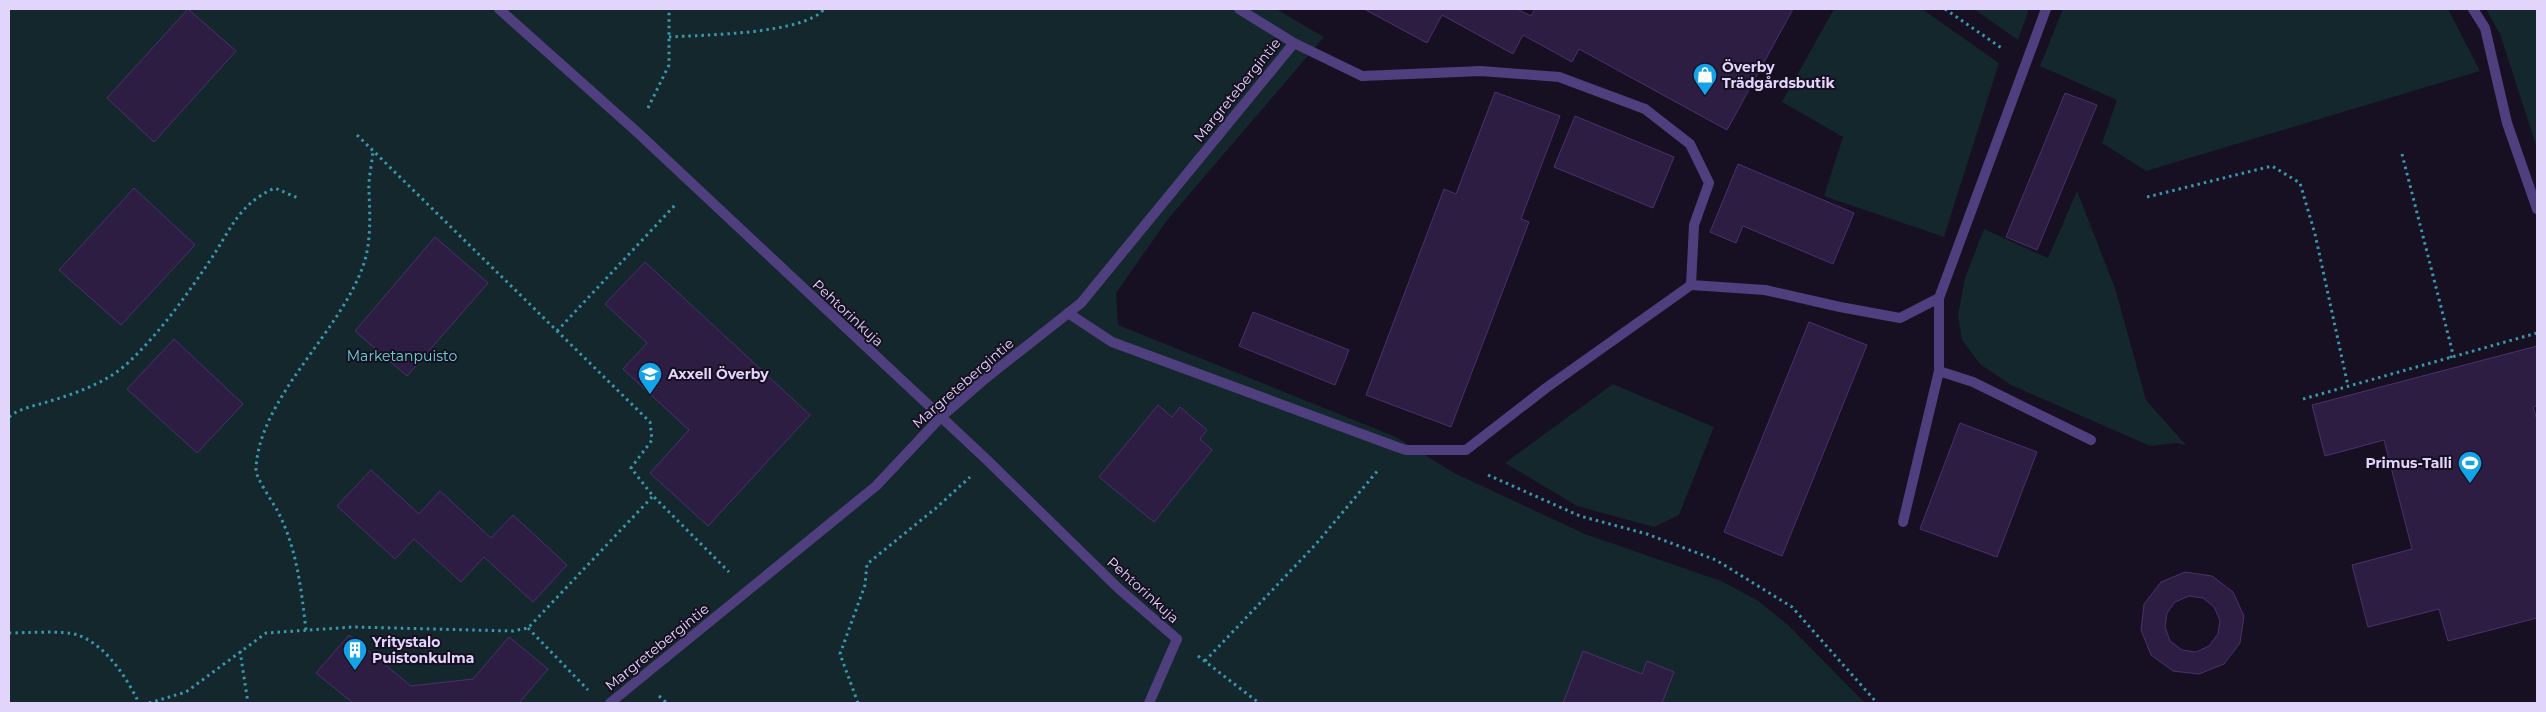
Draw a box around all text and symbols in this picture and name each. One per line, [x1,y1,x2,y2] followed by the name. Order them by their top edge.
[1190,34,1284,146] street label: Margretebergintie
[1722,58,1835,92] place label: Överby Trädgårdsbutik
[1692,62,1718,96] shop icon: Överby Trädgårdsbutik
[809,276,887,350] street label: Pehtorinkuja
[909,334,1017,432] street label: Margretebergintie
[347,347,457,365] park label: Marketanpuisto
[637,361,663,395] school or university icon: Axxell Överby
[667,365,769,383] place label: Axxell Överby
[2457,450,2483,484] sports icon: Primus-Talli
[2366,454,2452,472] place label: Primus-Talli
[1103,553,1183,627] street label: Pehtorinkuja
[601,600,713,694] street label: Margretebergintie
[371,633,474,667] place label: Yritystalo Puistonkulma
[342,637,368,671] building icon: Yritystalo Puistonkulma

